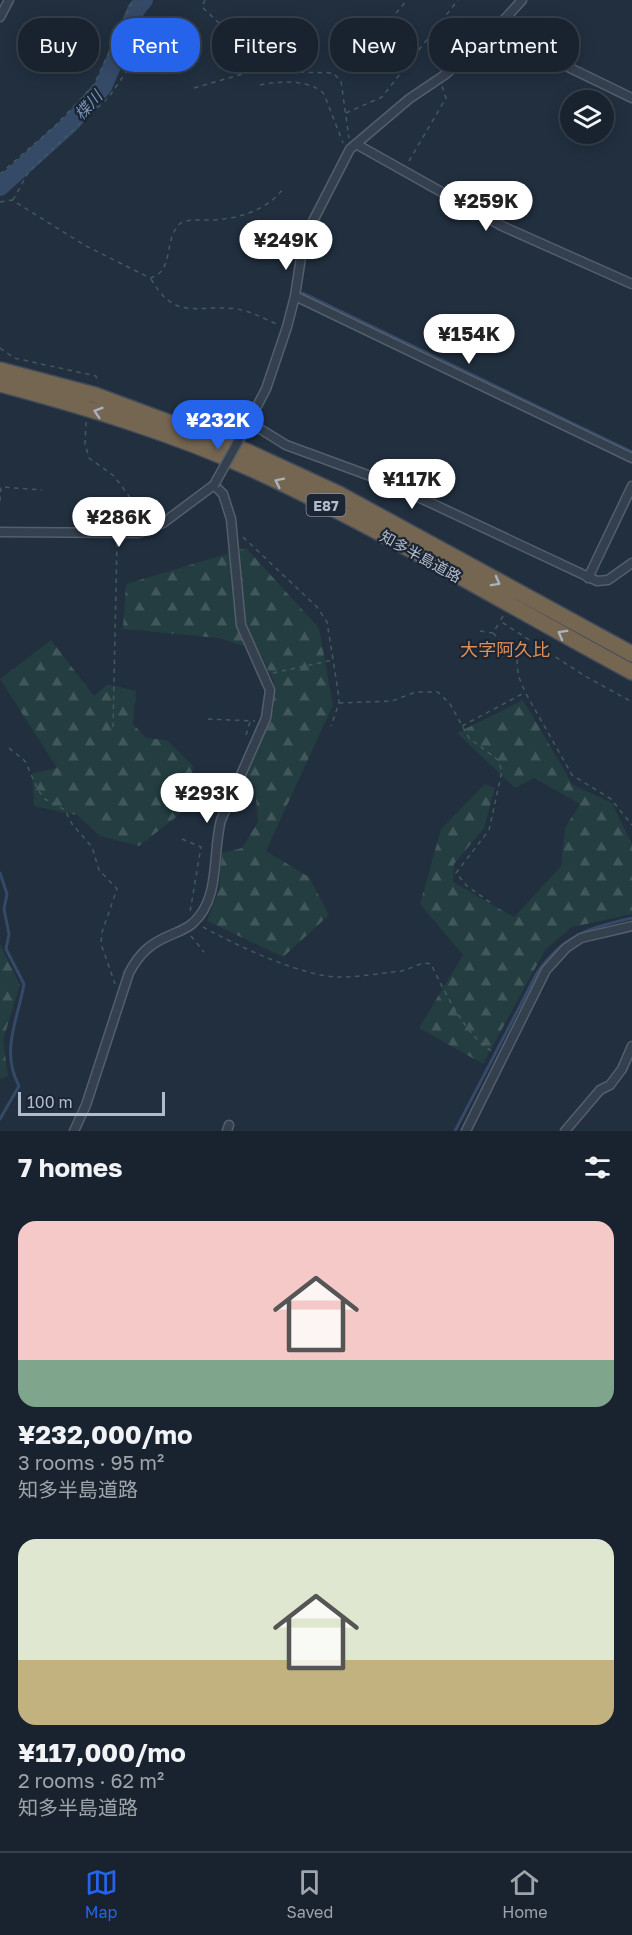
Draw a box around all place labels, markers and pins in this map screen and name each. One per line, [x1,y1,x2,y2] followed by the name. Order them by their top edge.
[444,181,528,232] pin: ¥259K
[244,220,328,271] pin: ¥249K
[427,314,511,365] pin: ¥154K
[176,400,260,451] pin: ¥232K
[370,459,454,510] pin: ¥117K
[77,497,161,548] pin: ¥286K
[165,773,249,824] pin: ¥293K

